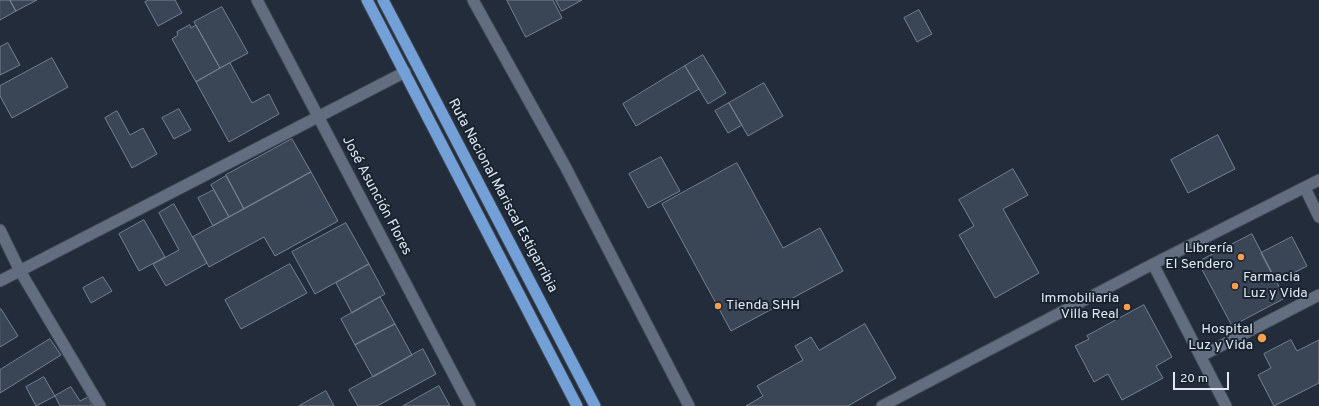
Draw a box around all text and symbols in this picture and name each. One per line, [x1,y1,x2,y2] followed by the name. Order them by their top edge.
[444,96,560,296] street label: Ruta Nacional Mariscal Estigarribia
[338,134,414,258] street label: José Asunción Flores
[1165,241,1233,274] place label: Librería El Sendero
[1236,252,1246,262] marker: Librería El Sendero
[1243,270,1308,302] place label: Farmacia Luz y Vida
[1230,281,1240,291] marker: Farmacia Luz y Vida
[1041,291,1119,324] place label: Immobiliaria Villa Real
[726,298,800,314] place label: Tienda SHH
[713,301,723,311] marker: Tienda SHH
[1122,302,1132,312] marker: Immobiliaria Villa Real
[1188,322,1253,354] place label: Hospital Luz y Vida
[1256,332,1268,344] marker: Hospital Luz y Vida
[1175,364,1231,390] scale bar
[1180,371,1208,387] text: 20 m

